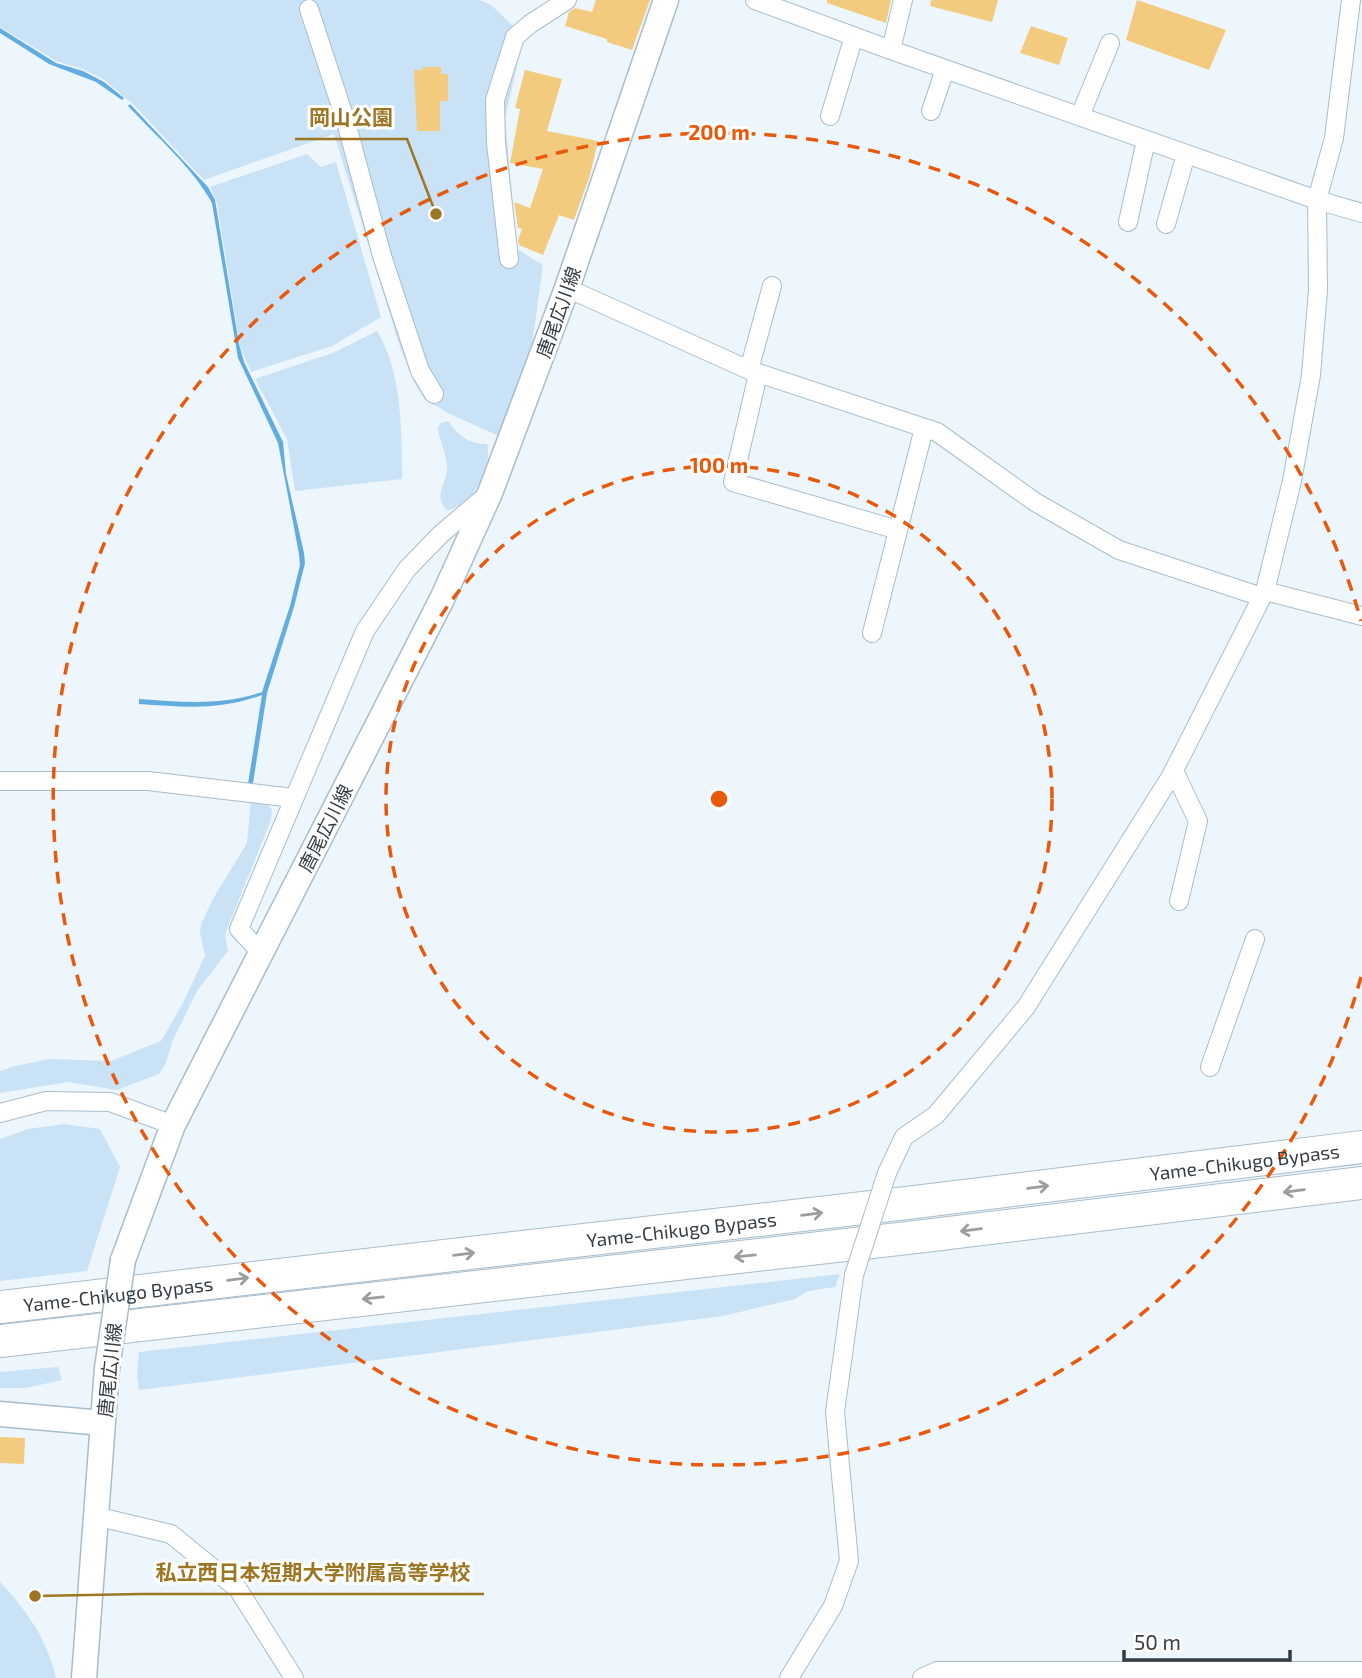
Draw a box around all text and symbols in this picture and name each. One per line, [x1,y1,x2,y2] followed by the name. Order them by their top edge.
[295,97,407,139] callout: 岡山公園
[309,104,393,129] text: 岡山公園
[688,119,750,144] text: 200 m
[531,263,585,361] street label: 唐尾広川線
[690,452,748,477] text: 100 m
[293,780,357,876] street label: 唐尾広川線
[707,787,731,811] centre of rings
[1148,1138,1341,1185] street label: Yame-Chikugo Bypass
[1026,1180,1049,1193] one-way arrow
[1283,1184,1306,1197] one-way arrow
[585,1206,778,1251] street label: Yame-Chikugo Bypass
[800,1207,823,1220] one-way arrow
[960,1224,983,1237] one-way arrow
[452,1247,475,1260] one-way arrow
[734,1250,757,1263] one-way arrow
[22,1271,214,1316] street label: Yame-Chikugo Bypass
[226,1273,249,1286] one-way arrow
[362,1291,385,1304] one-way arrow
[93,1322,125,1418] street label: 唐尾広川線
[141,1552,484,1594] callout: 私立西日本短期大学附属高等学校
[156,1559,471,1584] text: 私立西日本短期大学附属高等学校
[1124,1618,1290,1662] scale bar
[1134,1629,1181,1654] text: 50 m

